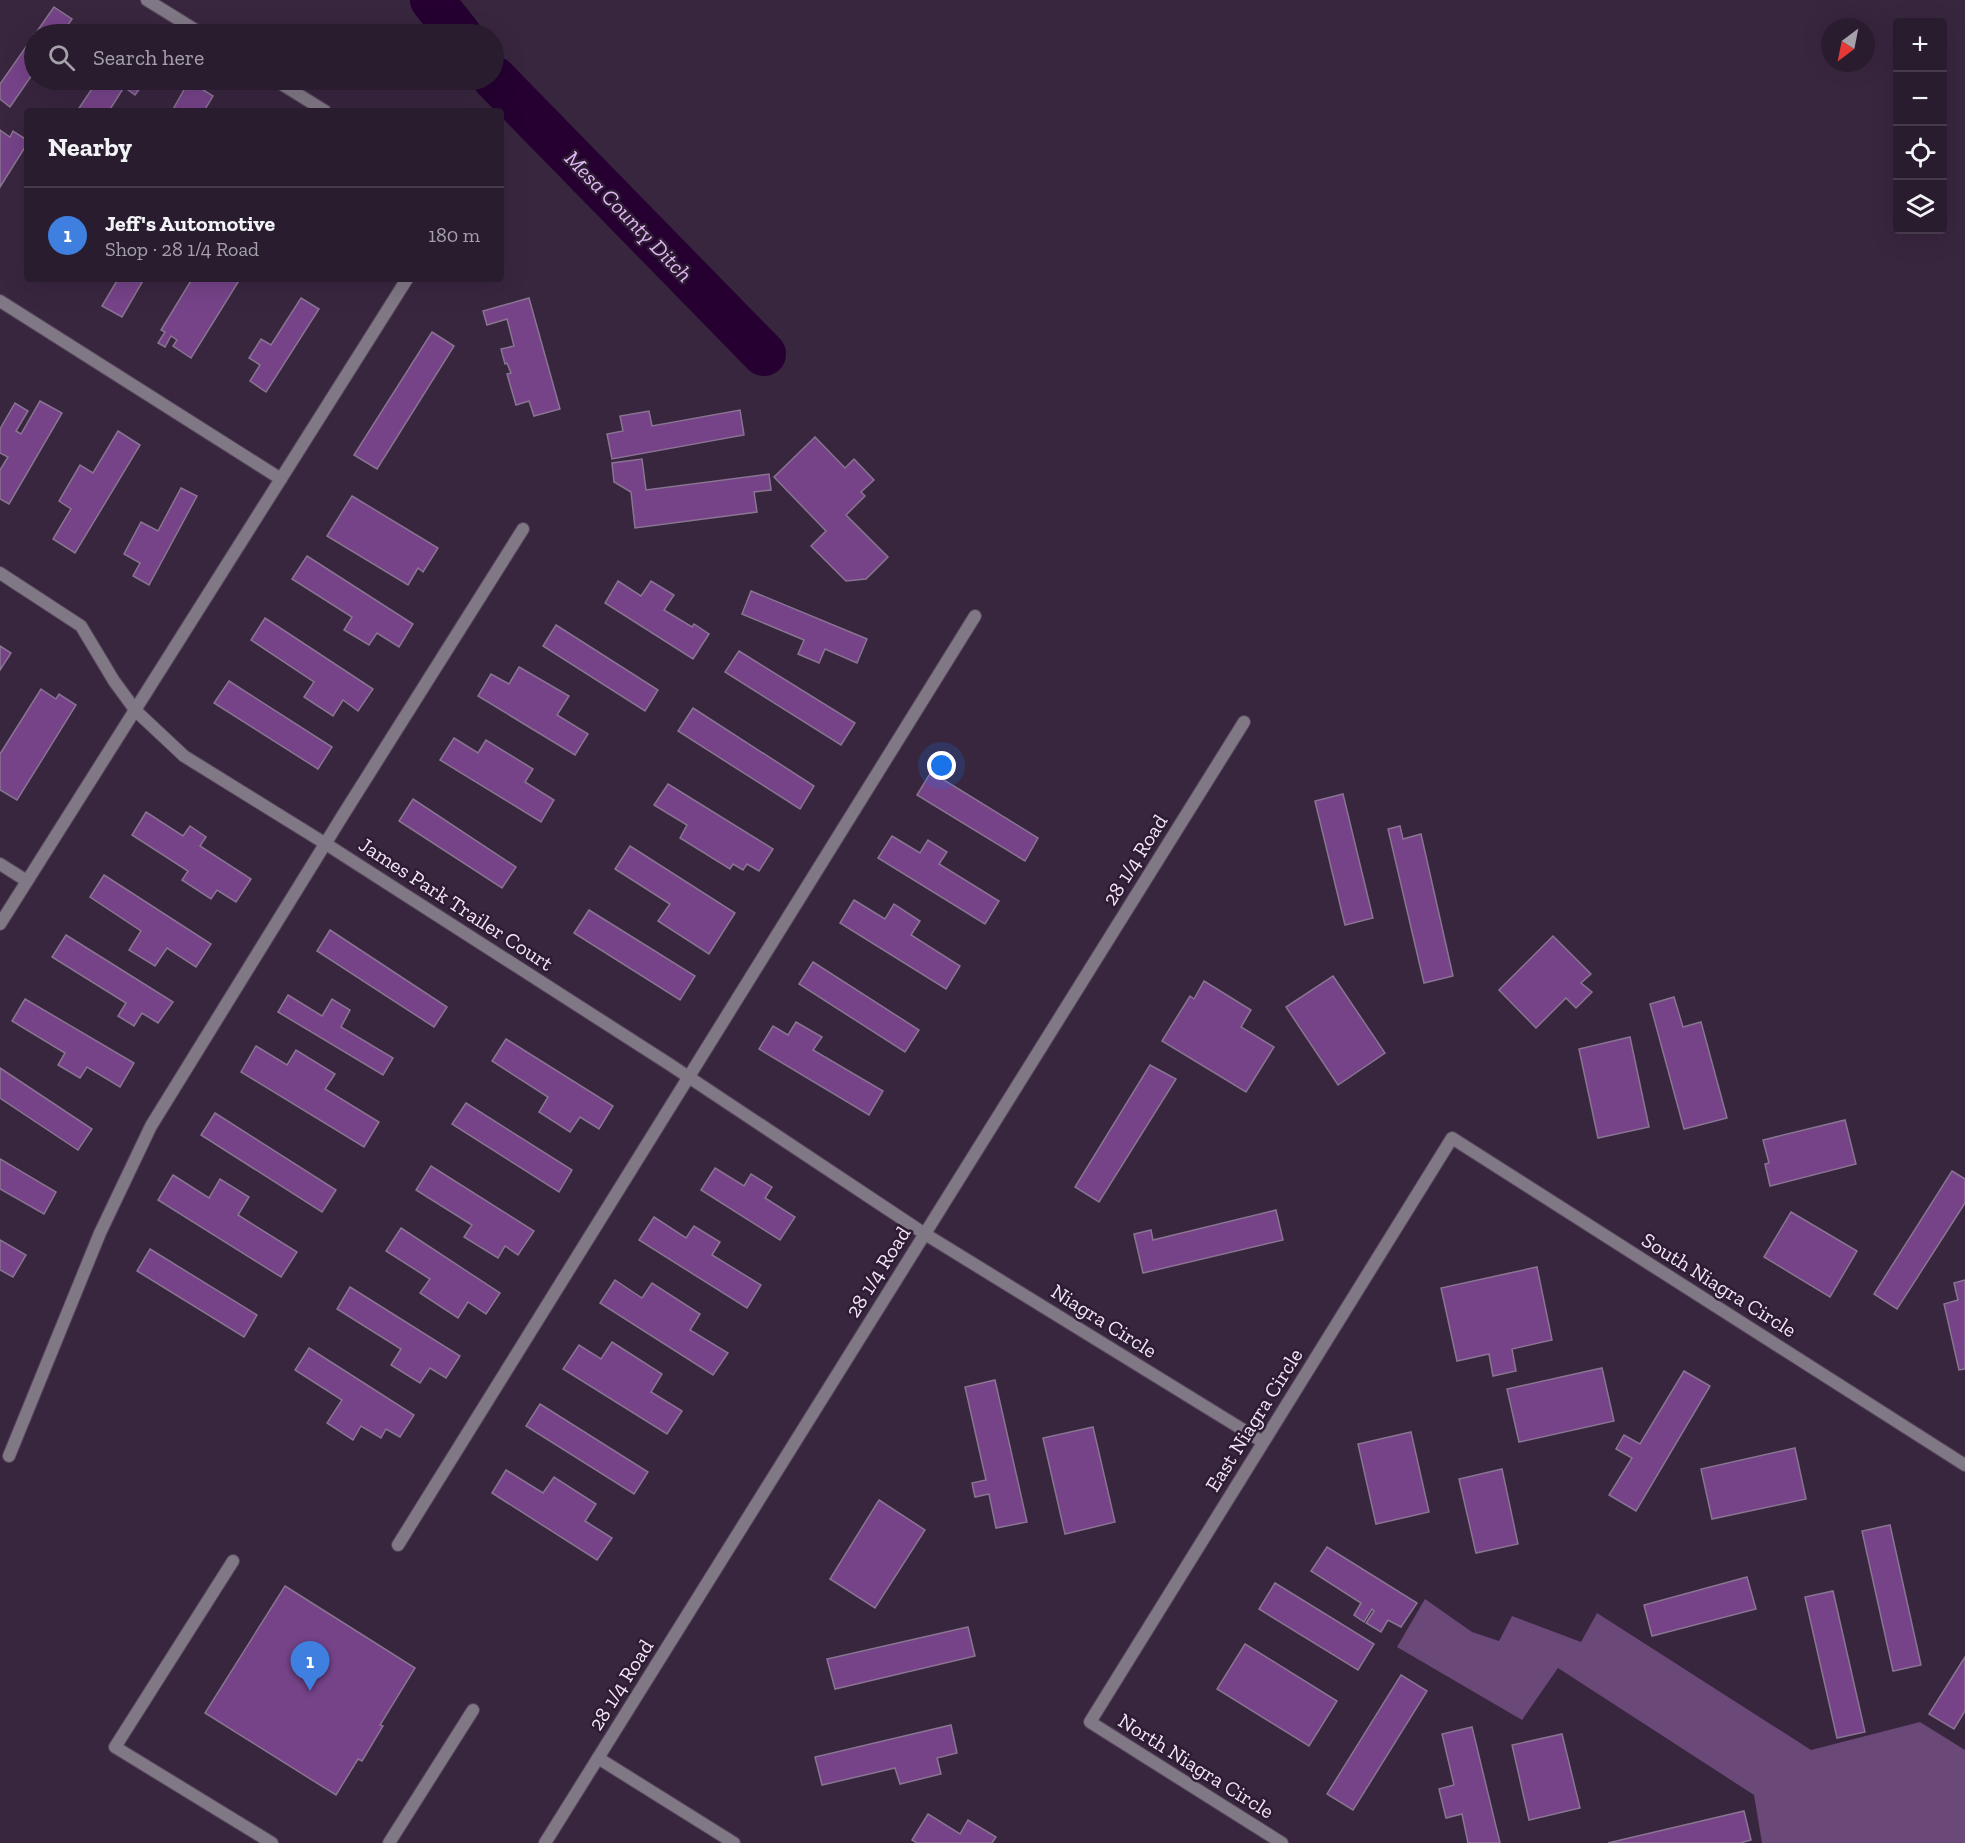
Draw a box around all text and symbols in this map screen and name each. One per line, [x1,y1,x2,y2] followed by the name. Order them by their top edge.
[1821,18,1875,72] north arrow
[1893,18,1947,234] map controls
[1893,18,1947,72] button: +
[24,24,504,90] search box
[45,41,78,74] icon: search
[93,44,204,71] text: Search here
[1893,72,1947,126] button: −
[1893,126,1947,180] button: locate
[48,131,132,163] text: Nearby
[559,145,698,288] water label: Mesa County Ditch
[1893,180,1947,234] button: layers
[105,210,275,237] text: Jeff's Automotive
[63,223,72,247] text: 1
[428,223,480,247] text: 180 m
[105,237,259,261] text: Shop · 28 1/4 Road
[927,751,956,780] your location
[1097,809,1173,910] street label: 28 1/4 Road
[355,832,558,976] street label: James Park Trailer Court
[840,1221,916,1322] street label: 28 1/4 Road
[1637,1227,1801,1342] street label: South Niagra Circle
[1047,1278,1162,1363] street label: Niagra Circle
[1200,1343,1308,1496] street label: East Niagra Circle
[583,1634,659,1735] street label: 28 1/4 Road
[290,1642,330,1691] pin: 1
[1114,1708,1279,1824] street label: North Niagra Circle

